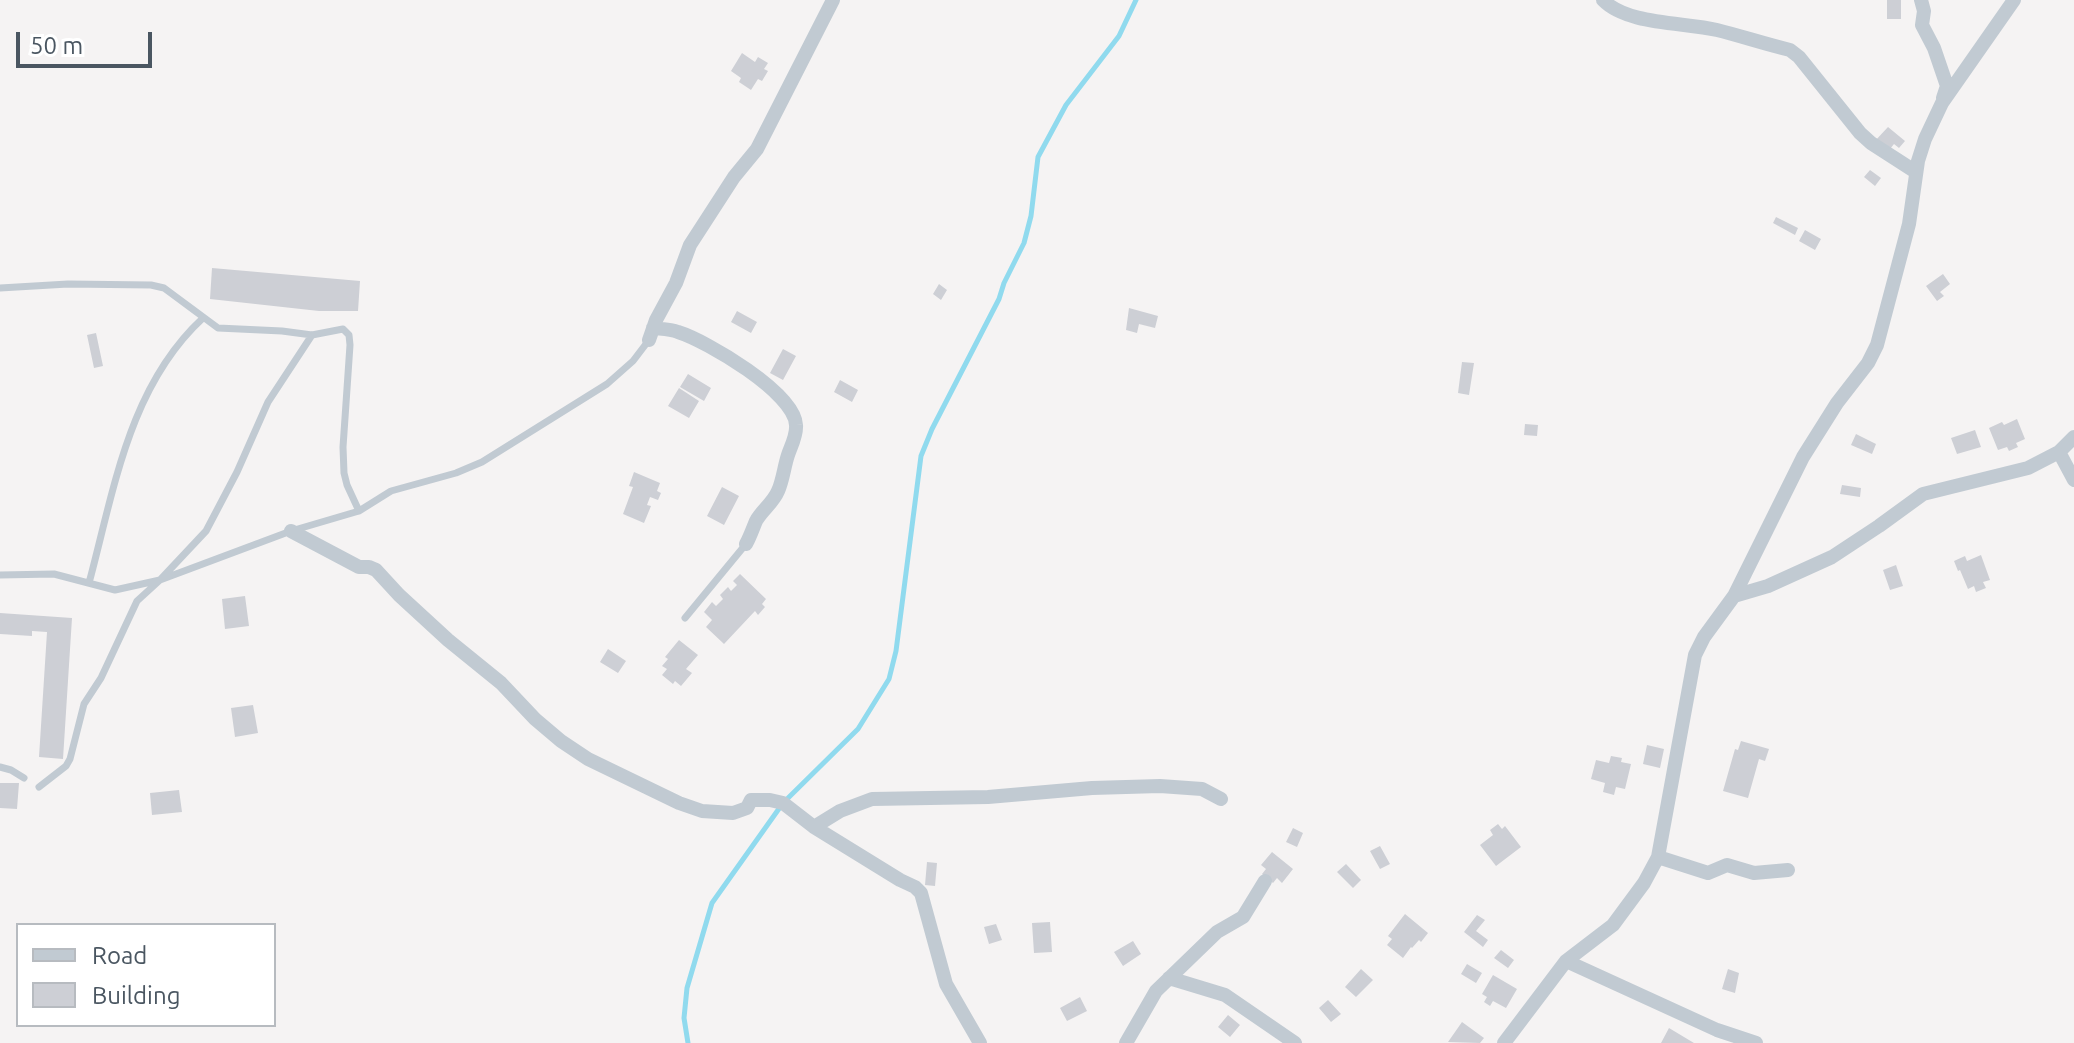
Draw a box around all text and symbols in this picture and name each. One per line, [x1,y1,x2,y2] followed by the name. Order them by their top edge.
[20,16,156,66] scale bar
[30,32,83,59] text: 50 m
[16,923,276,1027] legend
[92,942,147,969] text: Road
[92,982,180,1009] text: Building

